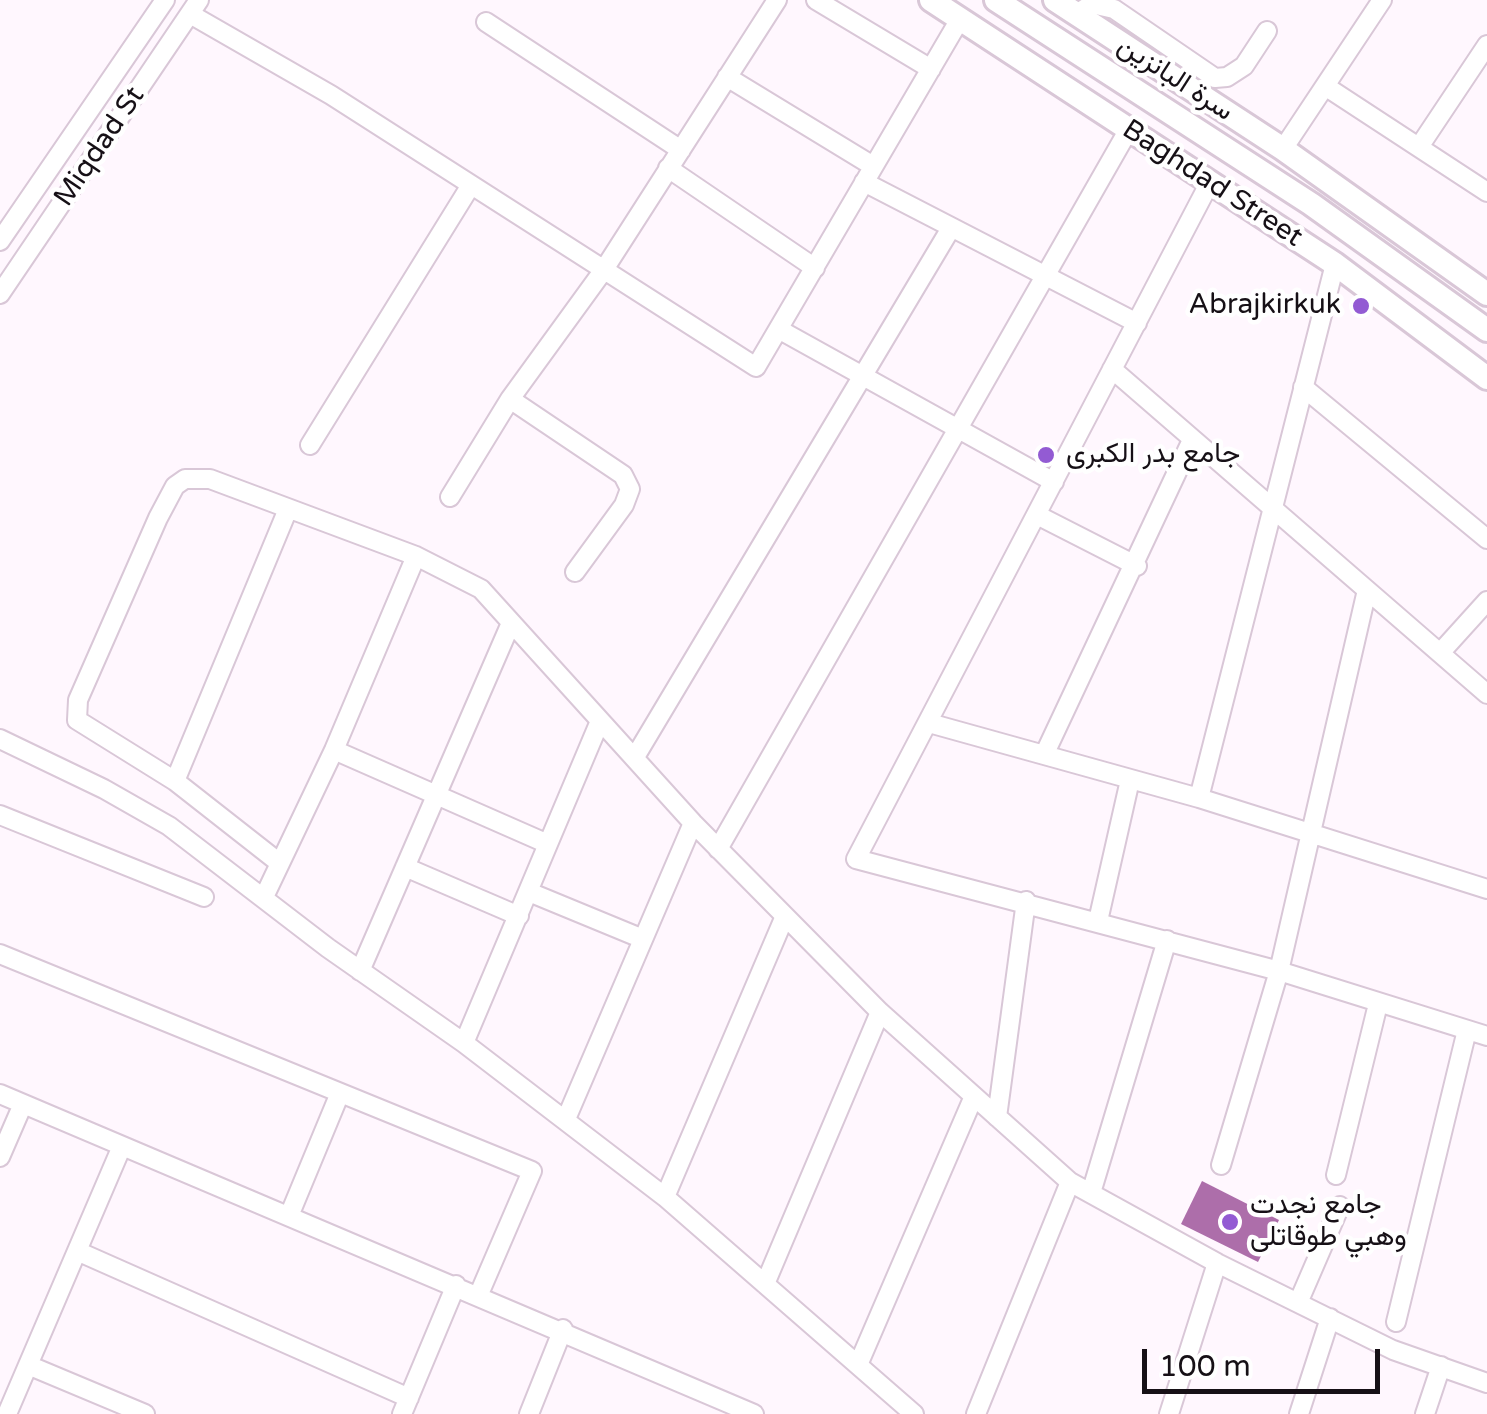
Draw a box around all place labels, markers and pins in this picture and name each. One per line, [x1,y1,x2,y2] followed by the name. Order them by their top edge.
[1189,289,1341,323] place label: Abrajkirkuk
[1350,295,1372,317] marker: Abrajkirkuk
[1066,438,1240,472] place label: جامع بدر الكبرى
[1035,444,1057,466] marker: جامع بدر الكبرى
[1250,1189,1407,1255] place label: جامع نجدت وهبي طوقاتلى
[1219,1211,1241,1233] marker: جامع نجدت وهبي طوقاتلى

